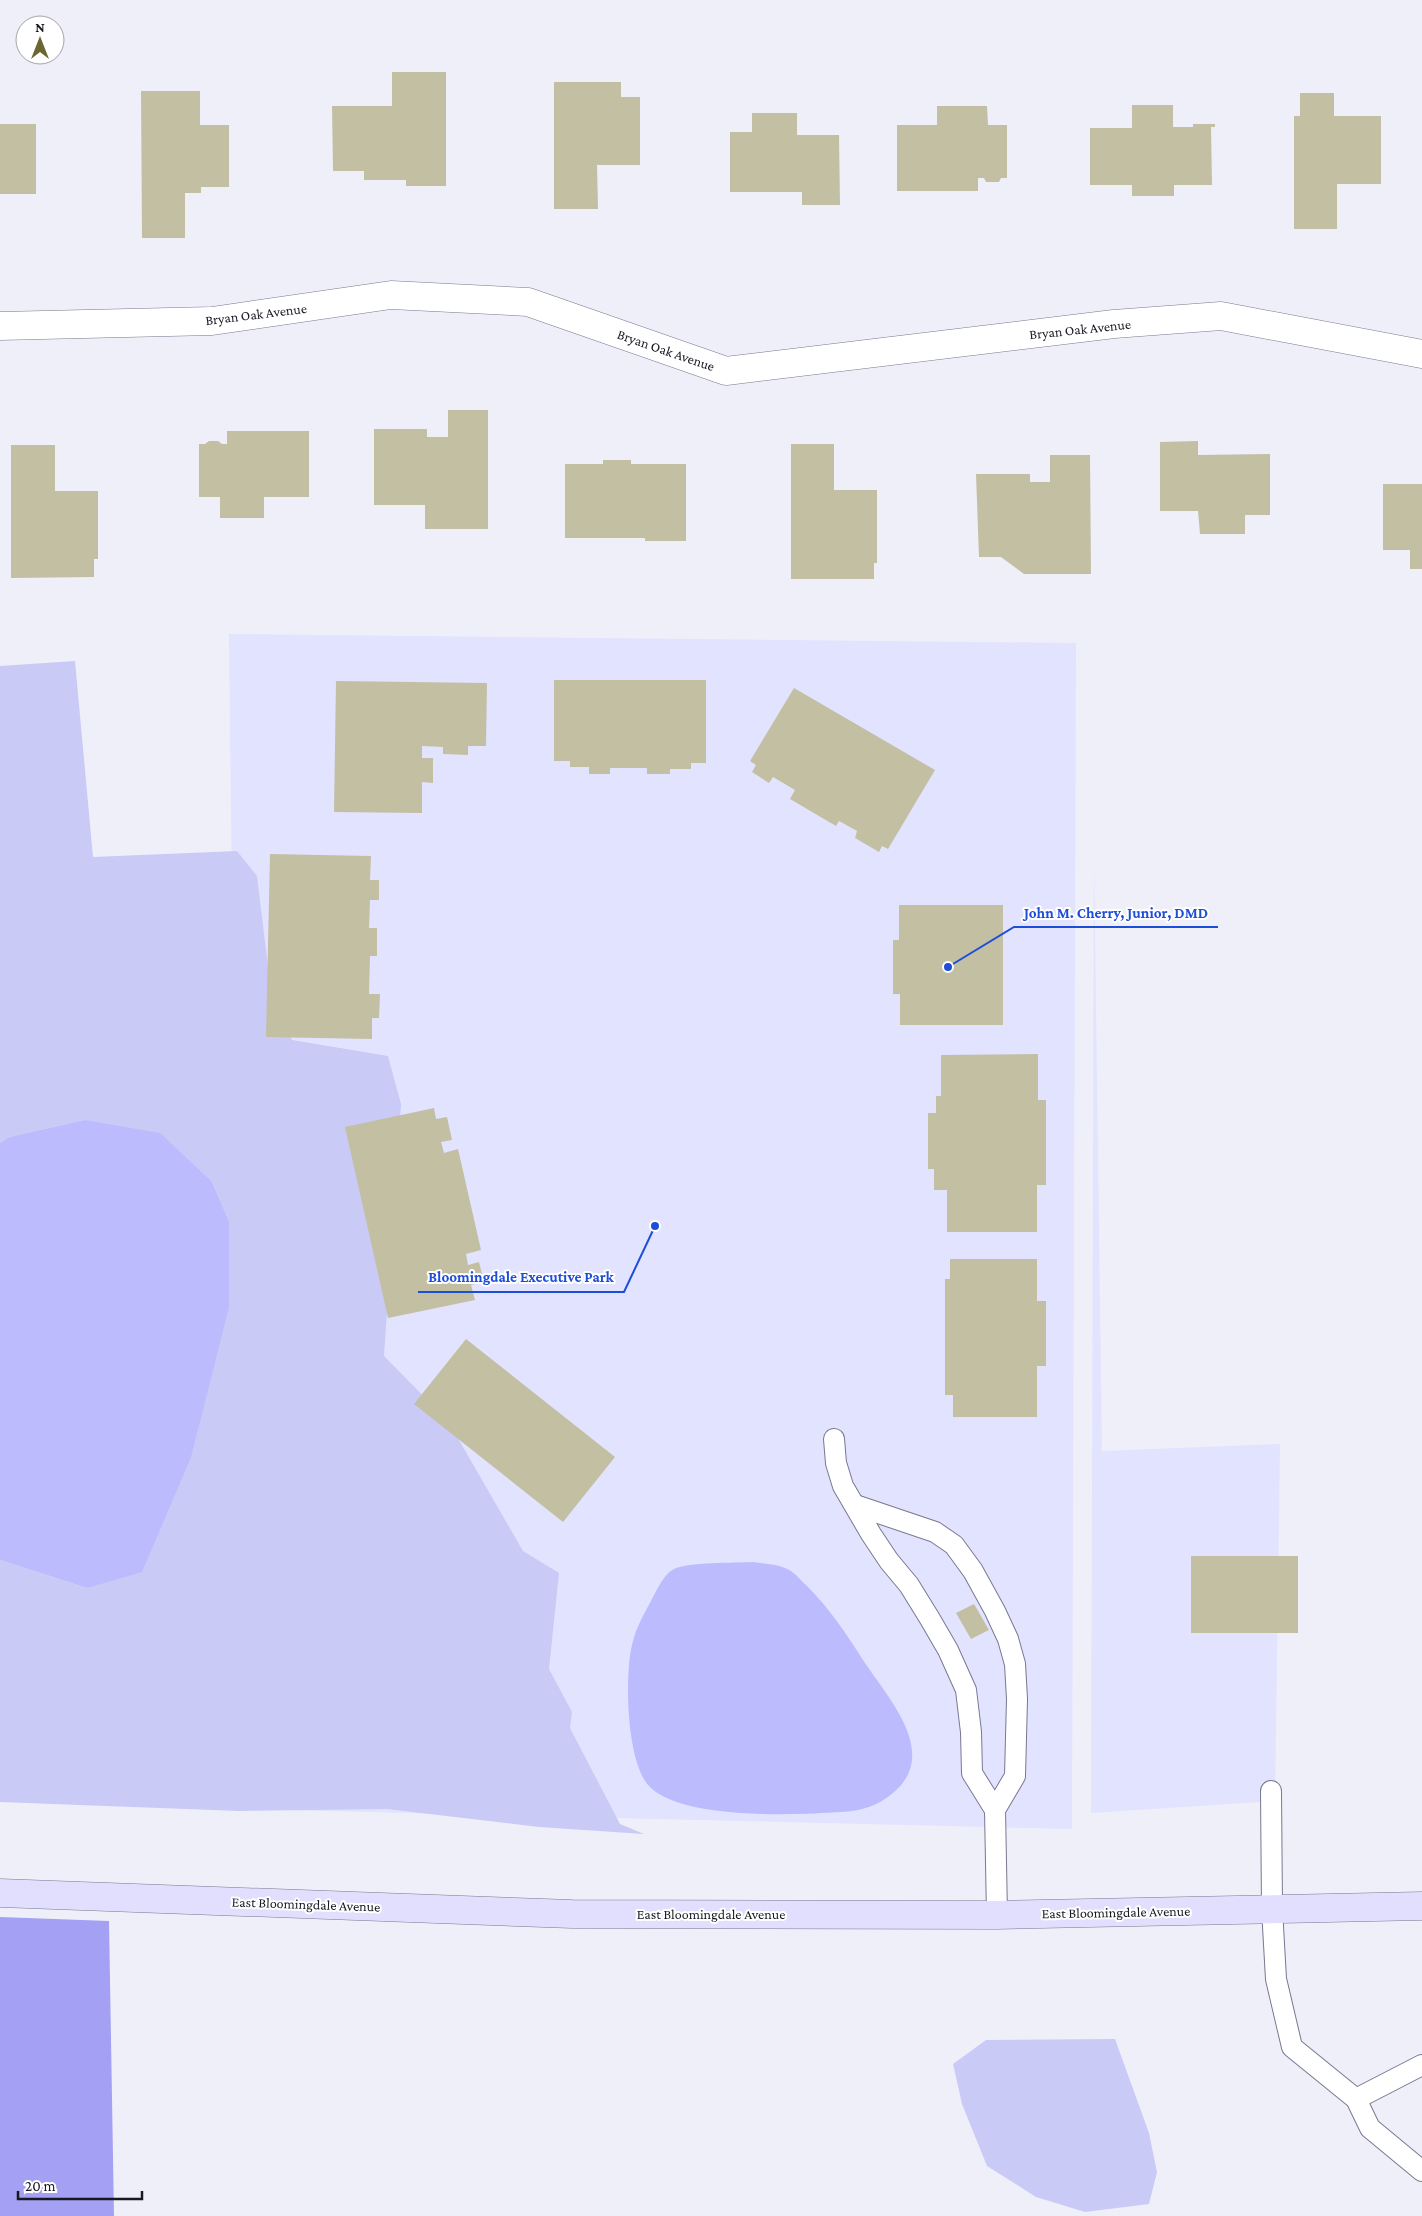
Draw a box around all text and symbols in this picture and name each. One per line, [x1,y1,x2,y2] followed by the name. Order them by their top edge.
[15,15,65,65] north arrow
[35,19,45,35] text: N
[204,300,308,328] street label: Bryan Oak Avenue
[1028,316,1132,342] street label: Bryan Oak Avenue
[615,326,717,374] street label: Bryan Oak Avenue
[1014,897,1218,927] callout: John M. Cherry, Junior, DMD
[1022,905,1208,921] text: John M. Cherry, Junior, DMD
[418,1262,624,1292] callout: Bloomingdale Executive Park
[428,1269,615,1285] text: Bloomingdale Executive Park
[231,1893,381,1915] street label: East Bloomingdale Avenue
[1041,1903,1191,1921] street label: East Bloomingdale Avenue
[637,1906,785,1922] street label: East Bloomingdale Avenue
[18,2168,141,2200] scale bar
[25,2178,56,2194] text: 20 m

